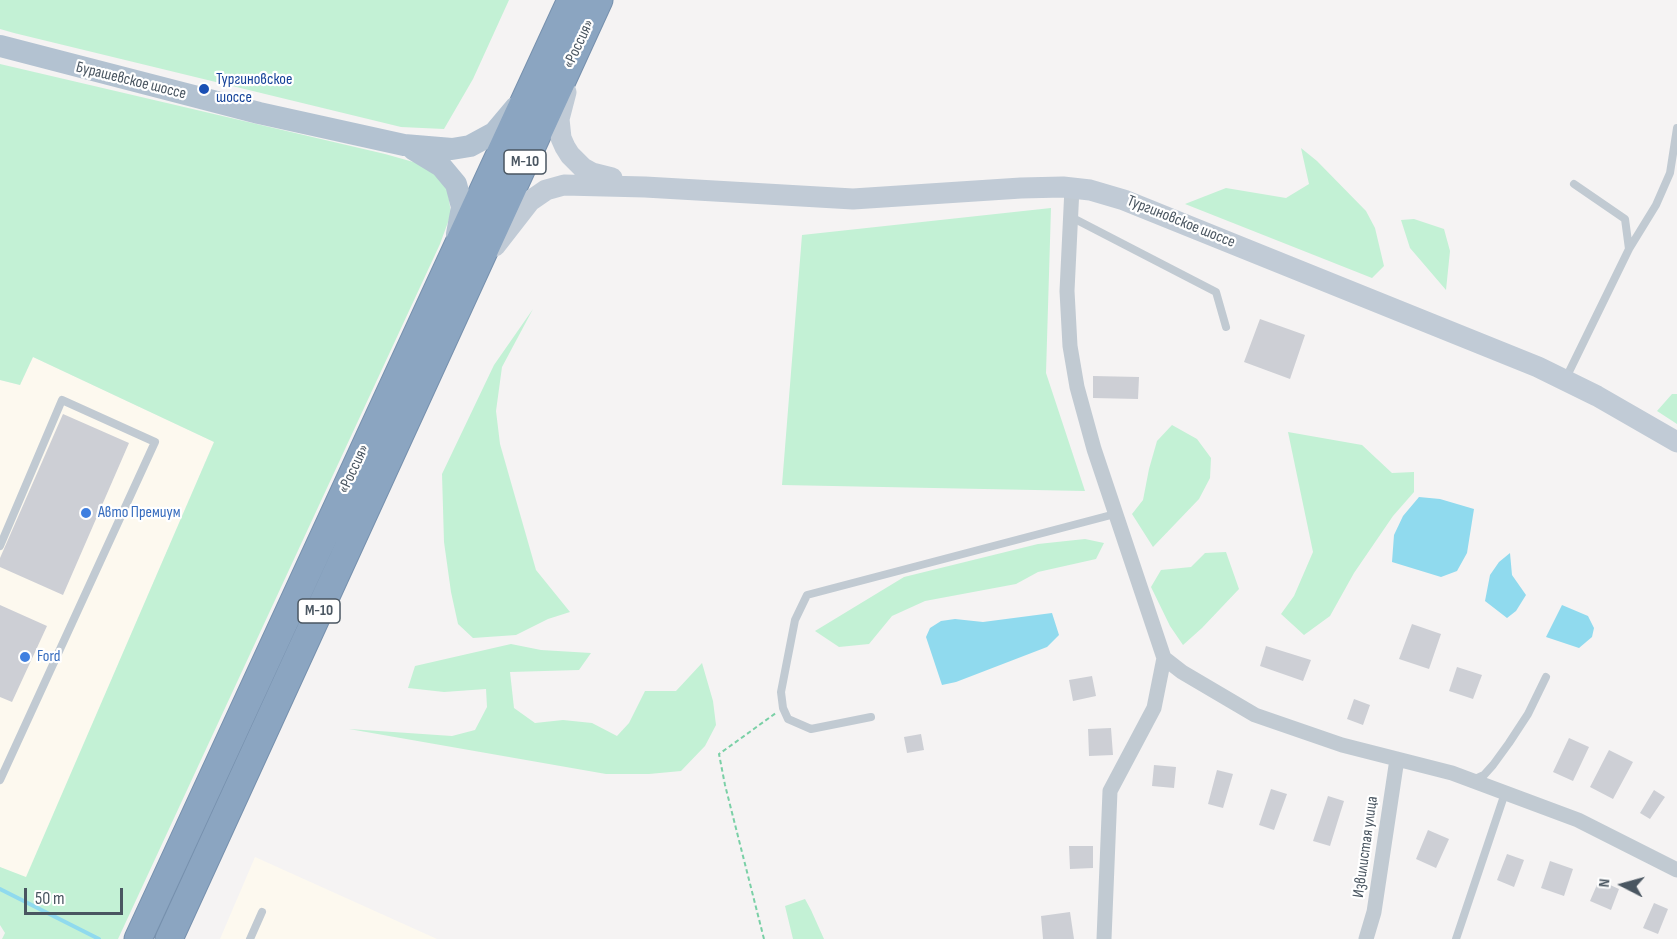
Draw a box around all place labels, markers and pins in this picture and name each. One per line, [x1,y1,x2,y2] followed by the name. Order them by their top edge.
[216,70,292,108] place label: Тургиновское шоссе
[197,82,211,96] marker: Тургиновское шоссе
[98,503,180,523] place label: Авто Премиум
[79,506,93,520] marker: Авто Премиум
[37,647,60,667] place label: Ford
[18,650,32,664] marker: Ford

